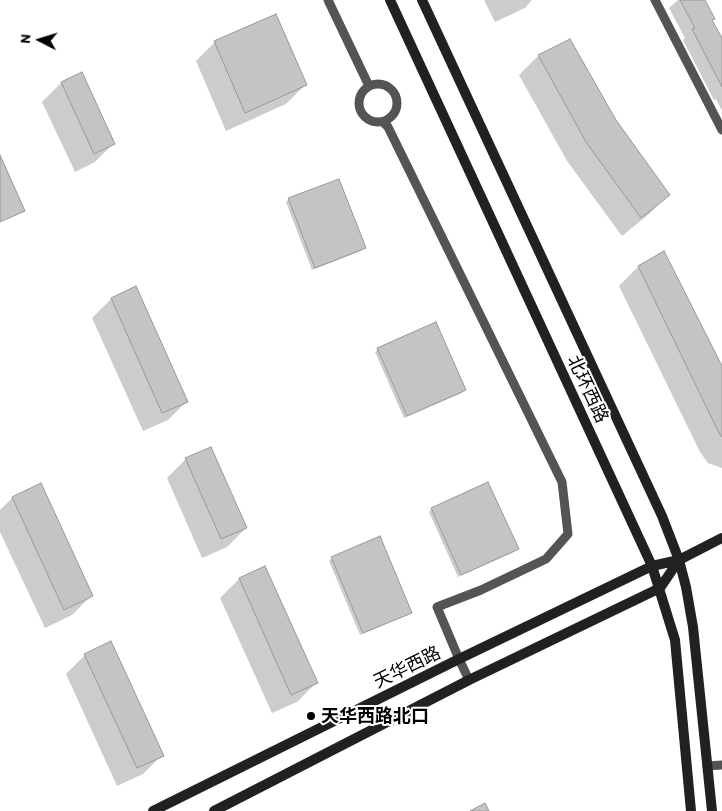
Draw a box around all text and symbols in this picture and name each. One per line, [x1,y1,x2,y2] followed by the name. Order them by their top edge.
[15,15,65,65] north arrow
[16,33,33,44] text: N
[563,352,613,426] street label: 北环西路
[370,642,444,692] street label: 天华西路
[321,705,429,727] place label: 天华西路北口
[305,710,317,722] marker: 天华西路北口

